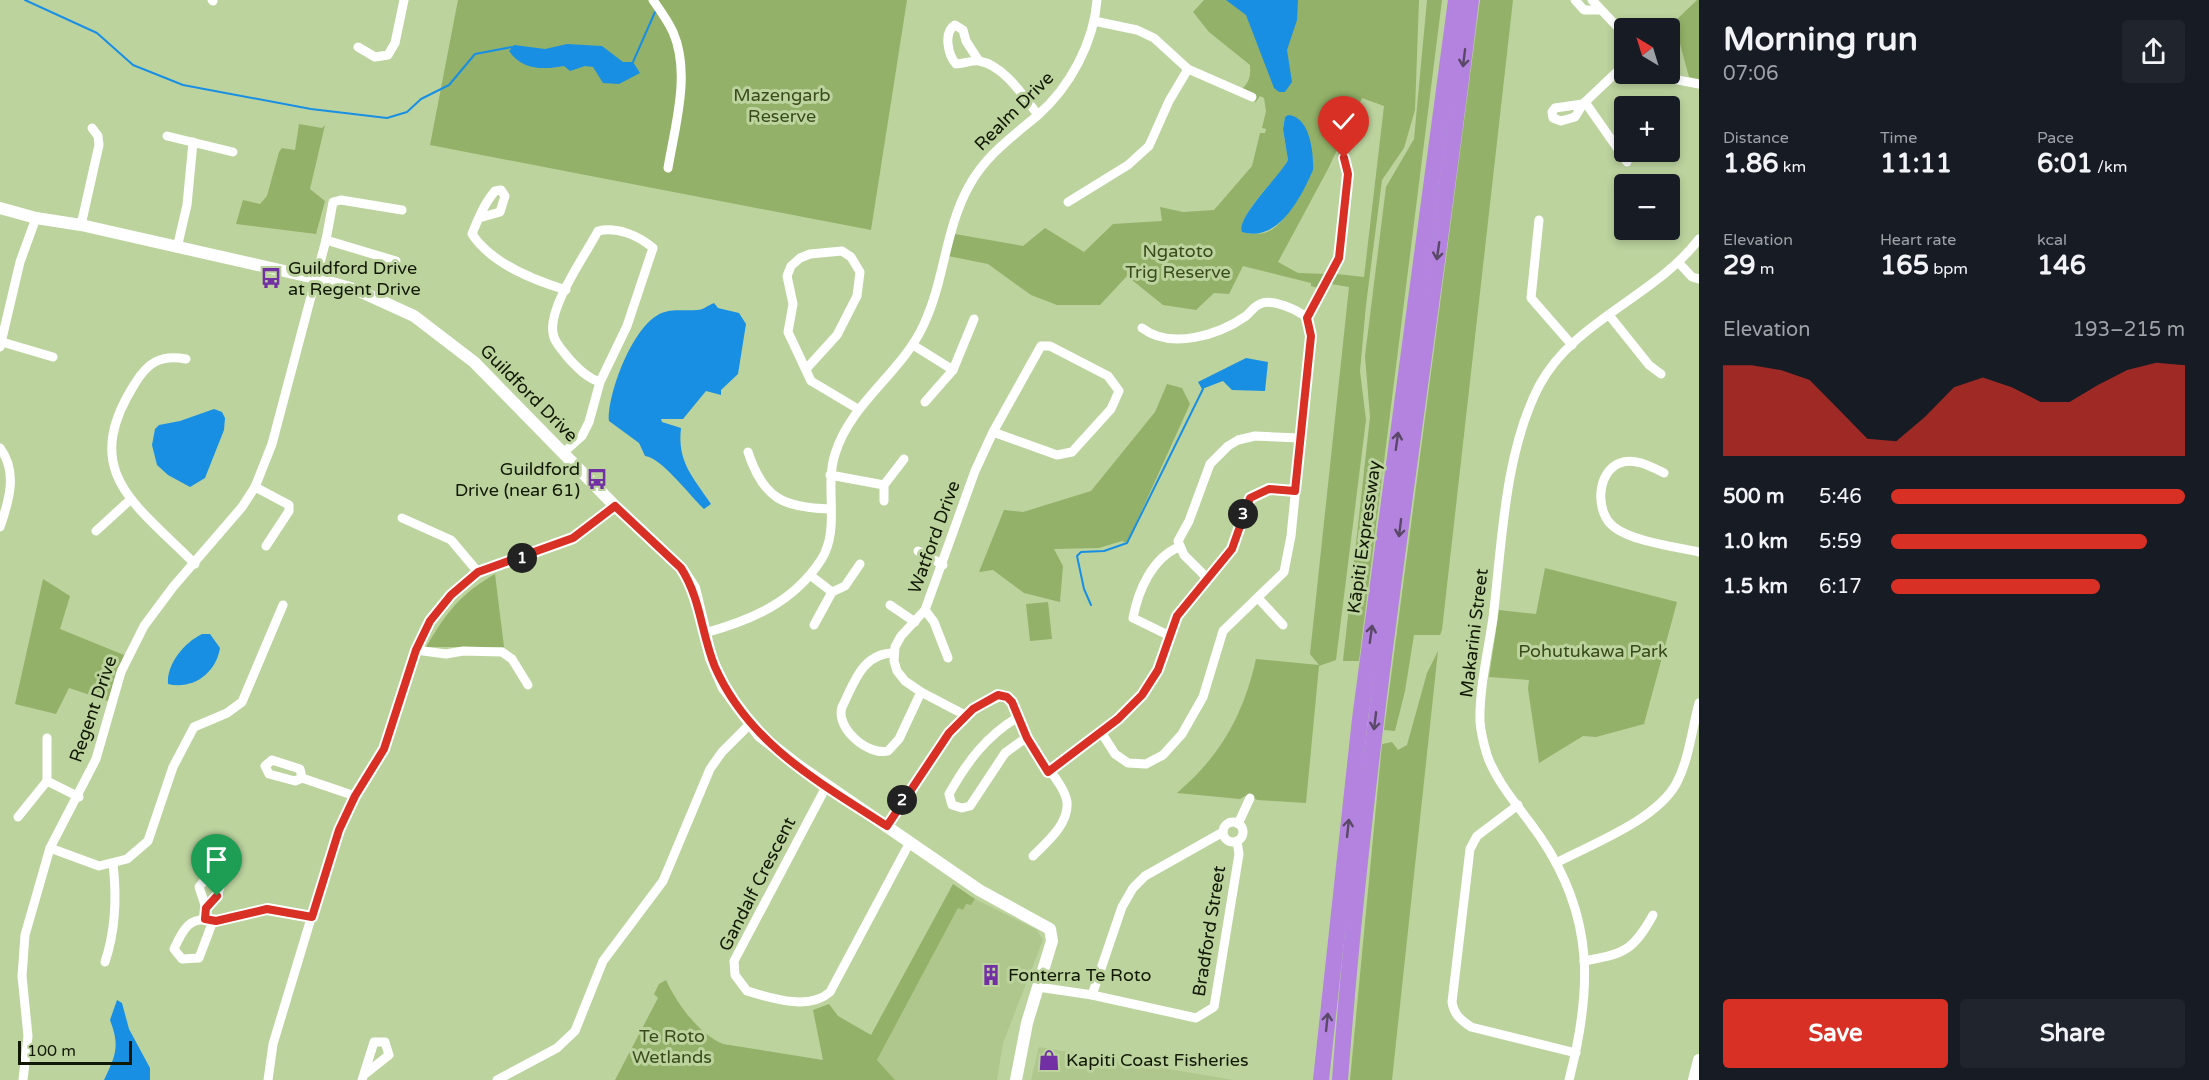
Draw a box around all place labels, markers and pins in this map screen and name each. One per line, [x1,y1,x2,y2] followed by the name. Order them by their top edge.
[1318,96,1369,158] pin
[288,257,421,300] place label: Guildford Drive at Regent Drive
[259,266,283,290] bus stop icon: Guildford Drive at Regent Drive
[455,458,580,501] place label: Guildford Drive (near 61)
[585,467,609,491] bus stop icon: Guildford Drive (near 61)
[1228,499,1258,529] pin: 3
[507,543,537,573] pin: 1
[887,785,917,815] pin: 2
[191,834,242,896] pin
[979,963,1003,987] building icon: Fonterra Te Roto
[1008,964,1152,986] place label: Fonterra Te Roto
[1037,1048,1061,1072] shop icon: Kapiti Coast Fisheries
[1066,1049,1249,1071] place label: Kapiti Coast Fisheries

